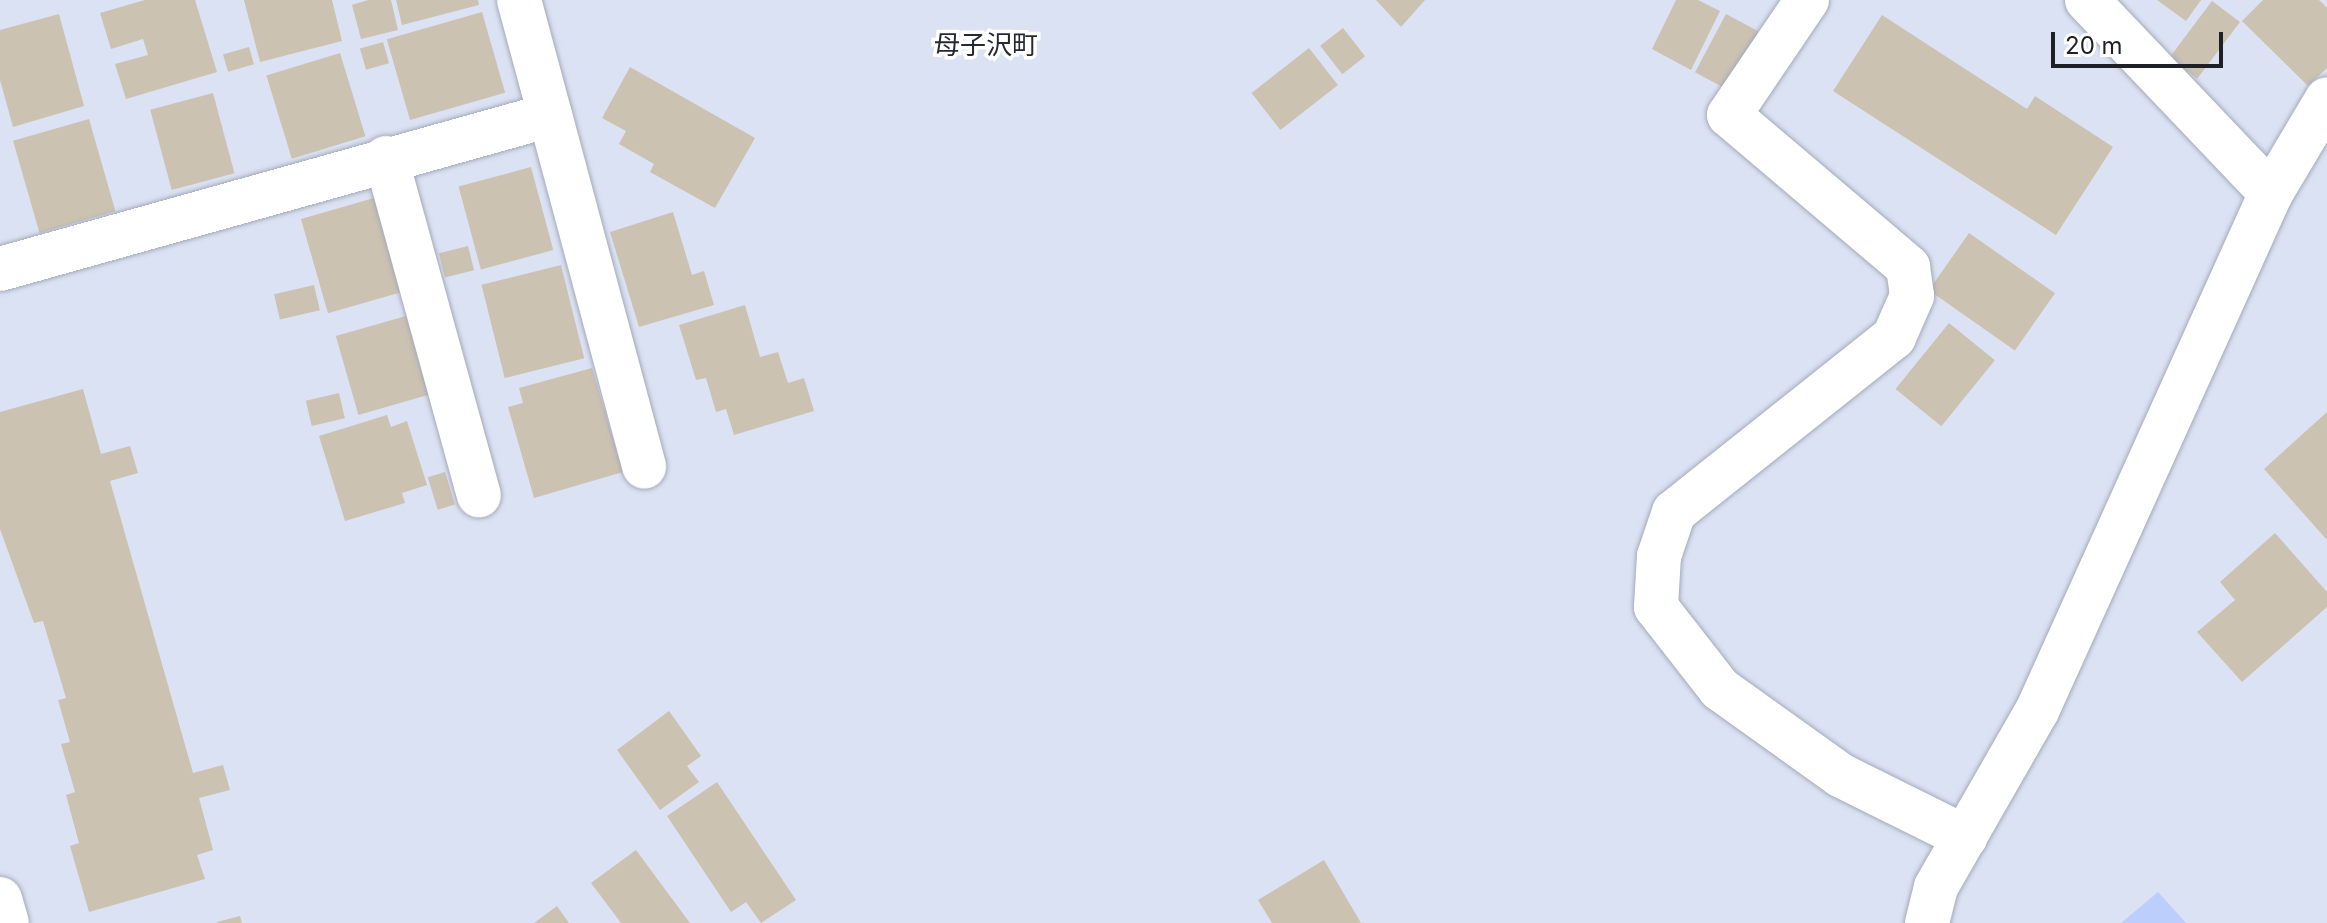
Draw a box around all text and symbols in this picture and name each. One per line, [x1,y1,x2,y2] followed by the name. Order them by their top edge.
[2055,16,2227,66] scale bar
[934,29,1038,61] district label: 母子沢町
[2065,31,2123,60] text: 20 m

